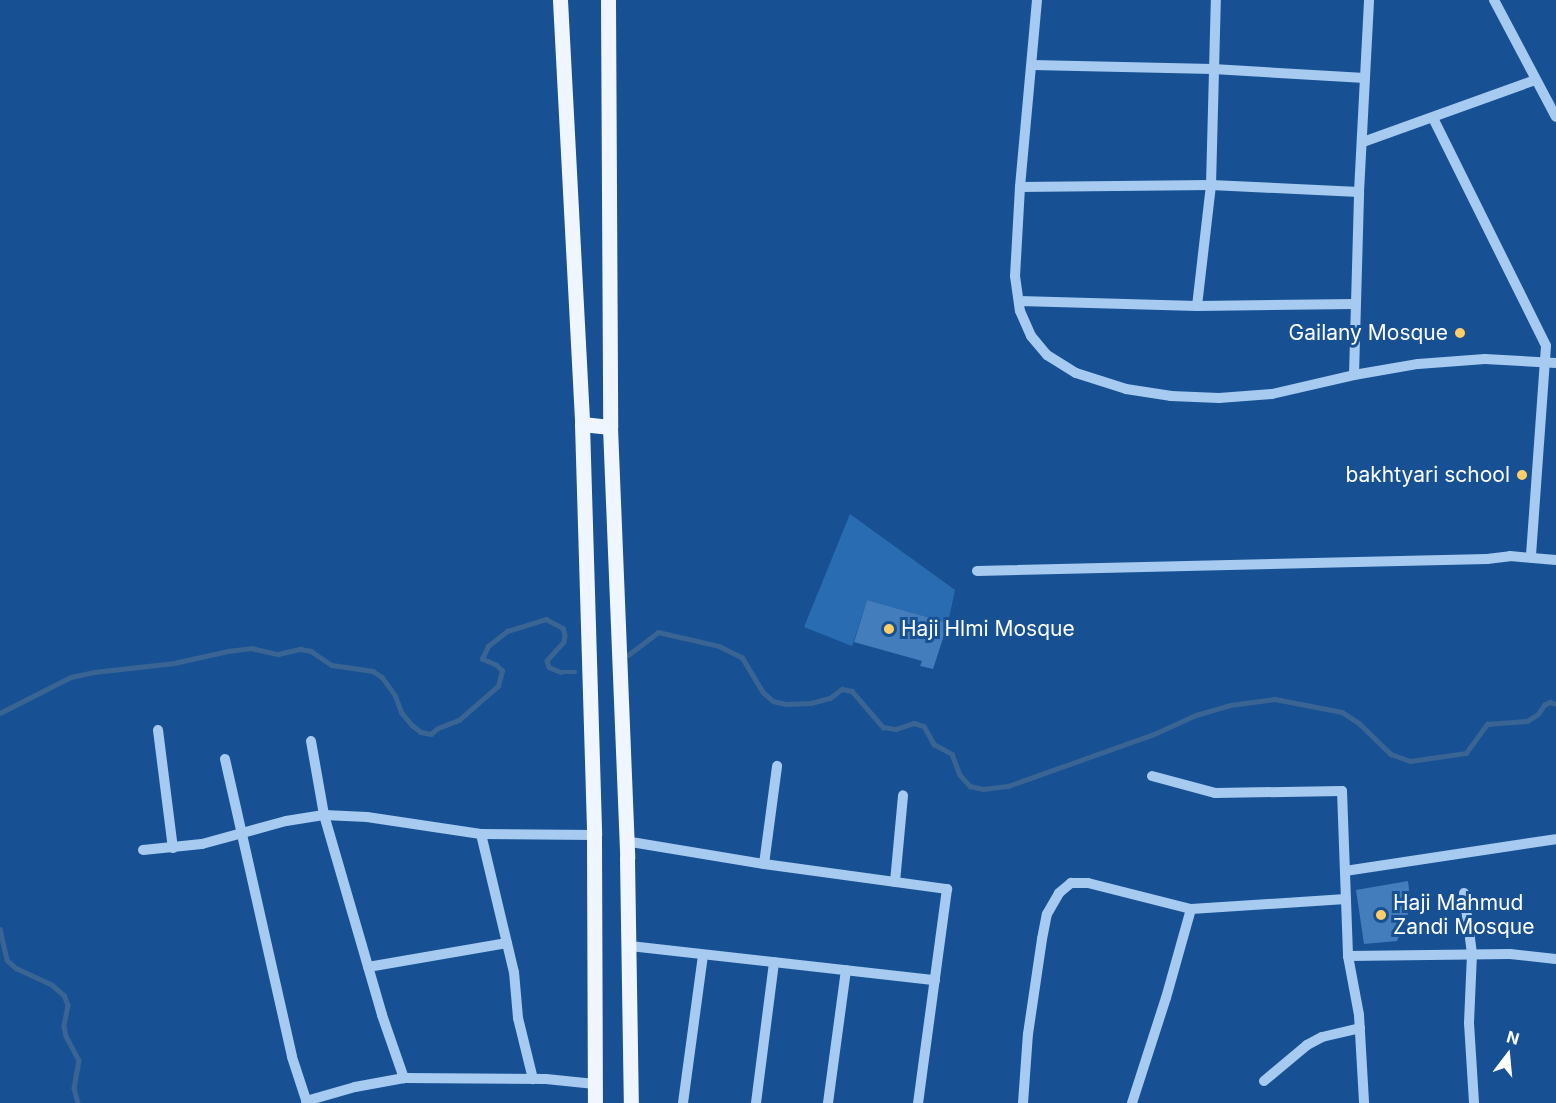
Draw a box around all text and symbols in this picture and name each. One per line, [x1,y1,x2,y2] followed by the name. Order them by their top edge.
[1289,320,1448,346] place label: Gailany Mosque
[1453,326,1467,340] marker: Gailany Mosque
[1345,462,1510,488] place label: bakhtyari school
[1515,468,1529,482] marker: bakhtyari school
[901,616,1075,642] place label: Haji Hlmi Mosque
[882,622,896,636] marker: Haji Hlmi Mosque
[1393,890,1534,940] place label: Haji Mahmud Zandi Mosque
[1374,908,1388,922] marker: Haji Mahmud Zandi Mosque
[1478,1025,1538,1085] north arrow
[1504,1026,1522,1049] text: N

